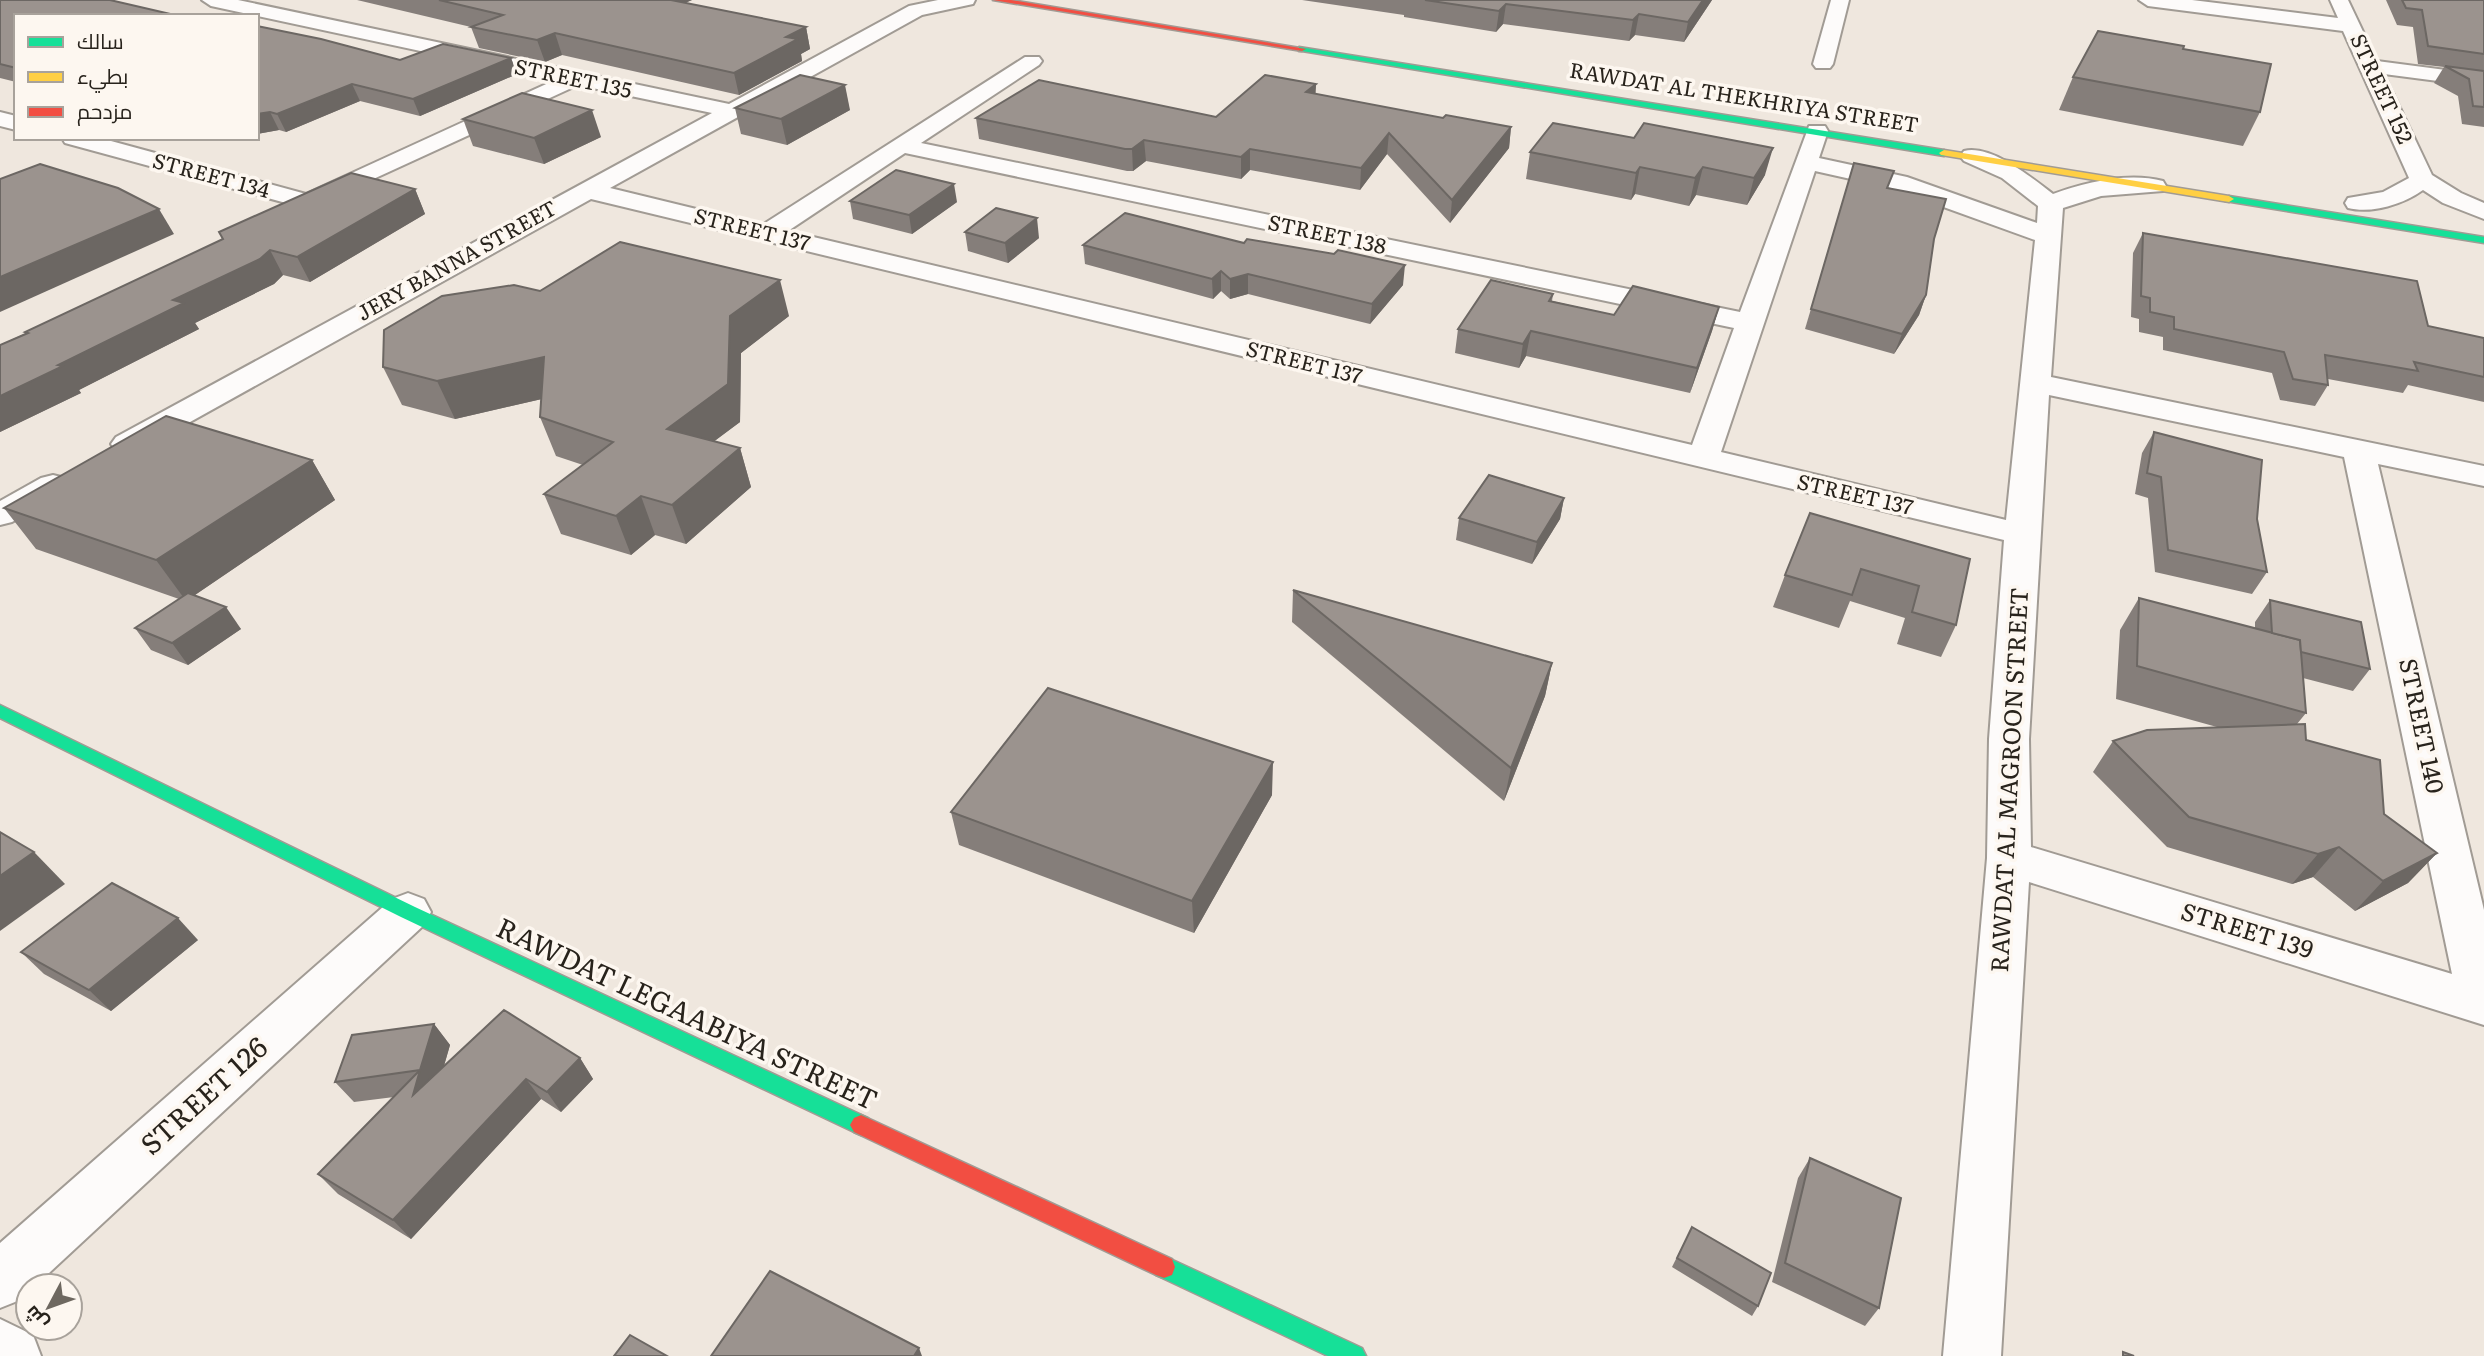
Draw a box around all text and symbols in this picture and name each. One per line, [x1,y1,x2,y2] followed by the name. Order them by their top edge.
[14,14,259,140] legend
[77,24,124,55] text: سالك
[2344,28,2422,148] street label: STREET 152
[512,49,635,104] street label: STREET 135
[1567,53,1921,138] street label: RAWDAT AL THEKHRIYA STREET
[77,59,128,93] text: بطيء
[77,94,132,126] text: مزدحم
[150,143,274,204] street label: STREET 134
[350,191,562,327] street label: JERY BANNA STREET
[691,198,814,257] street label: STREET 137
[1266,205,1390,260] street label: STREET 138
[1243,331,1366,390] street label: STREET 137
[1794,464,1917,521] street label: STREET 137
[1980,587,2035,973] street label: RAWDAT AL MAGROON STREET
[2392,655,2455,796] street label: STREET 140
[2177,892,2318,965] street label: STREET 139
[490,905,886,1119] street label: RAWDAT LEGAABIYA STREET
[130,1026,276,1163] street label: STREET 126
[14,1272,84,1342] north arrow
[17,1300,54,1337] text: ش

